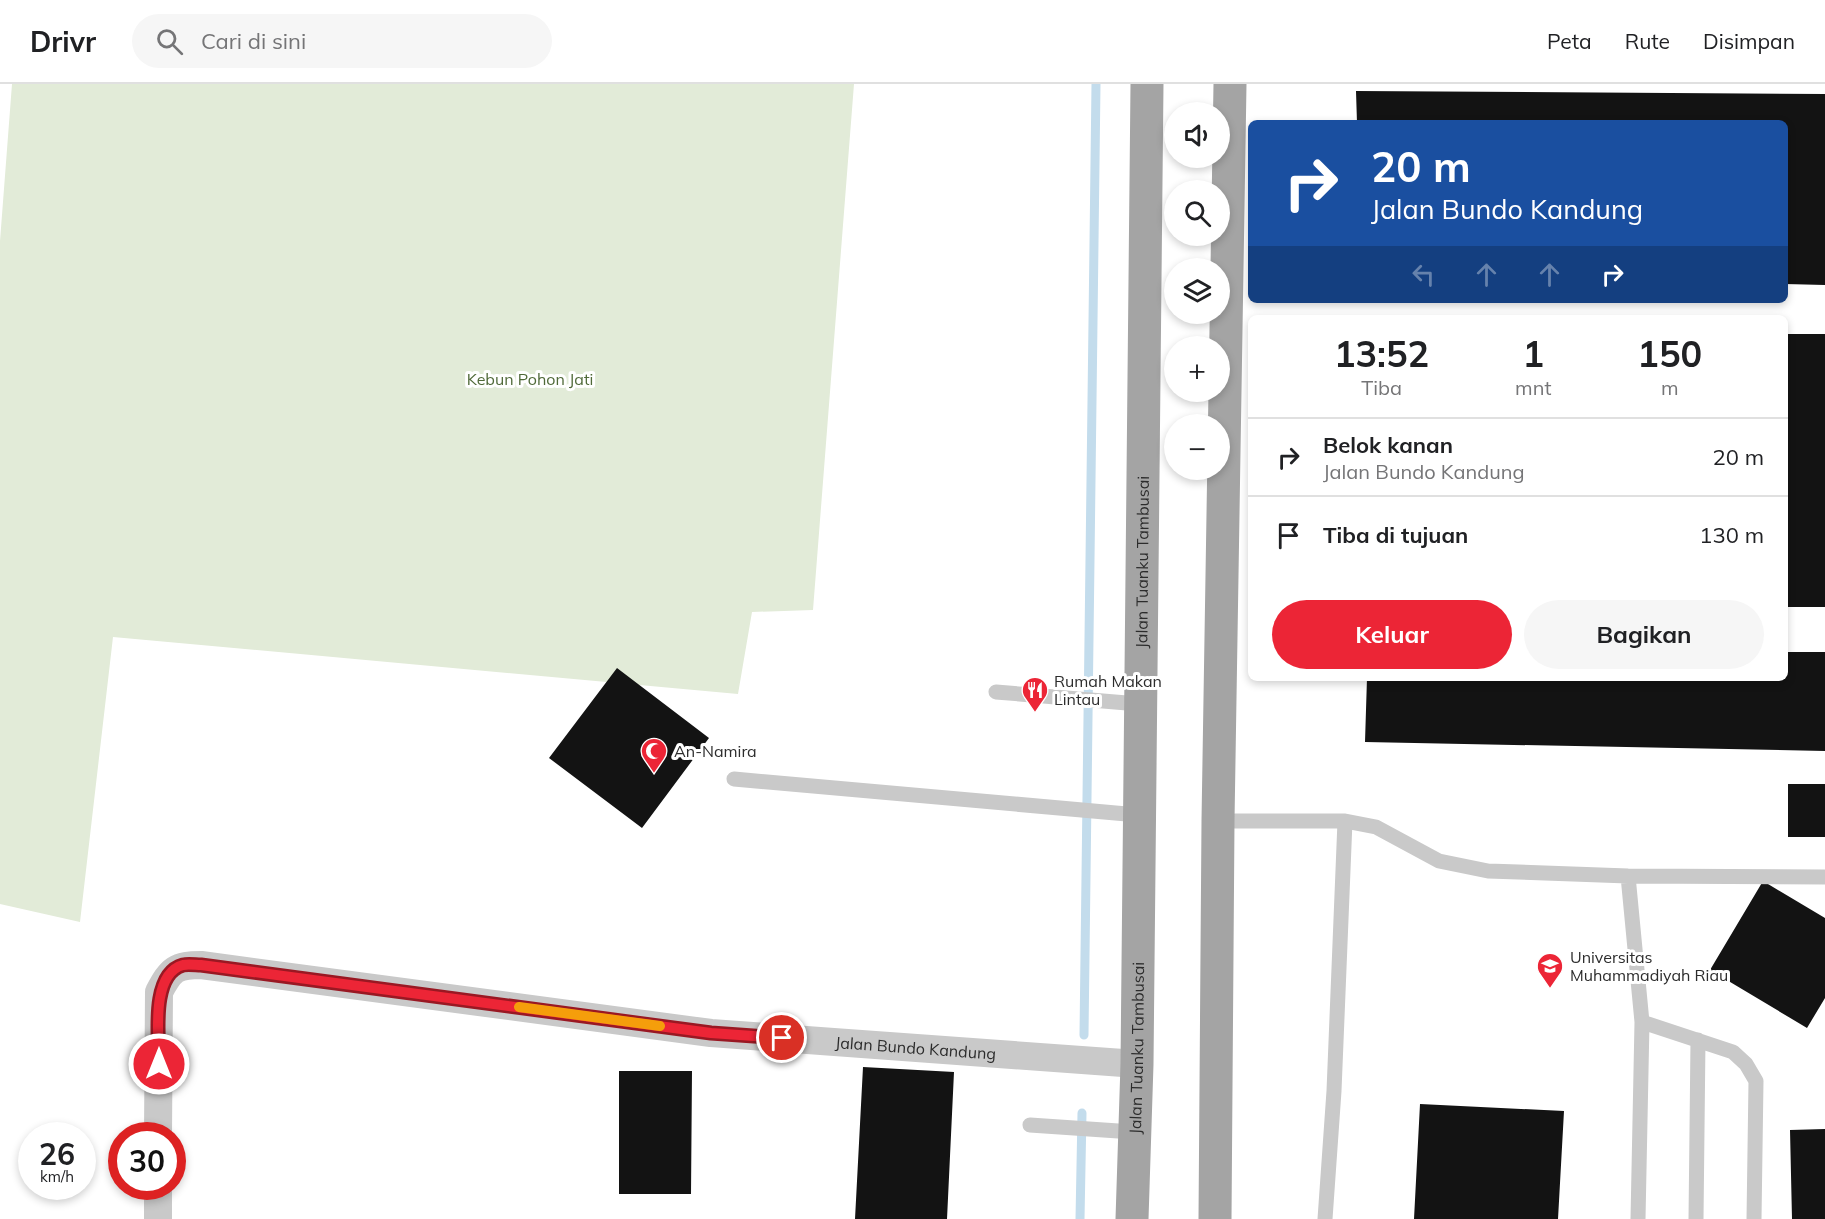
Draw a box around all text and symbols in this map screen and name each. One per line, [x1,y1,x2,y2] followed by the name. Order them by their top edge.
[132,14,552,68] search box
[30,24,96,59] text: Drivr
[153,25,186,58] icon: search
[201,27,306,55] text: Cari di sini
[1547,28,1592,54] text: Peta
[1625,28,1670,54] text: Rute
[1703,28,1795,54] text: Disimpan
[1164,102,1230,480] map controls
[1164,102,1230,168] button: sound
[1371,140,1471,193] text: 20 m
[1272,144,1350,222] icon: right
[1164,180,1230,246] button: search
[1371,192,1643,226] text: Jalan Bundo Kandung
[1164,258,1230,324] button: layers
[1407,258,1440,291] icon: left
[1470,258,1503,291] icon: ahead
[1533,258,1566,291] icon: ahead
[1596,258,1629,291] icon: right
[1334,331,1429,376] text: 13:52
[1522,331,1544,376] text: 1
[1637,331,1702,376] text: 150
[1164,336,1230,402] button: +
[467,369,593,389] park label: Kebun Pohon Jati
[1361,375,1402,400] text: Tiba
[1515,375,1551,400] text: mnt
[1661,375,1678,400] text: m
[1164,414,1230,480] button: −
[1323,431,1453,459] text: Belok kanan
[1272,441,1305,474] icon: right
[1713,443,1764,471] text: 20 m
[1323,459,1525,484] text: Jalan Bundo Kandung
[1131,476,1153,649] street label: Jalan Tuanku Tambusai
[1272,519,1305,552] icon: arrive
[1323,521,1468,549] text: Tiba di tujuan
[1699,521,1764,549] text: 130 m
[1272,600,1512,669] button: Keluar
[1524,600,1764,669] button: Bagikan
[1054,671,1162,709] place label: Rumah Makan Lintau
[1020,675,1050,713] restaurant icon: Rumah Makan Lintau
[639,736,669,774] mosque icon: An-Namira
[674,741,757,761] place label: An-Namira
[1570,947,1728,985] place label: Universitas Muhammadiyah Riau
[1535,951,1565,989] school or university icon: Universitas Muhammadiyah Riau
[1125,962,1148,1135] street label: Jalan Tuanku Tambusai
[756,1012,807,1063] pin
[765,1021,798,1054] icon: arrive
[127,1032,191,1096] position arrow
[834,1032,997,1064] street label: Jalan Bundo Kandung
[108,1122,186,1200] speed limit sign: 30
[39,1135,75,1173] text: 26
[40,1167,74,1186] text: km/h

